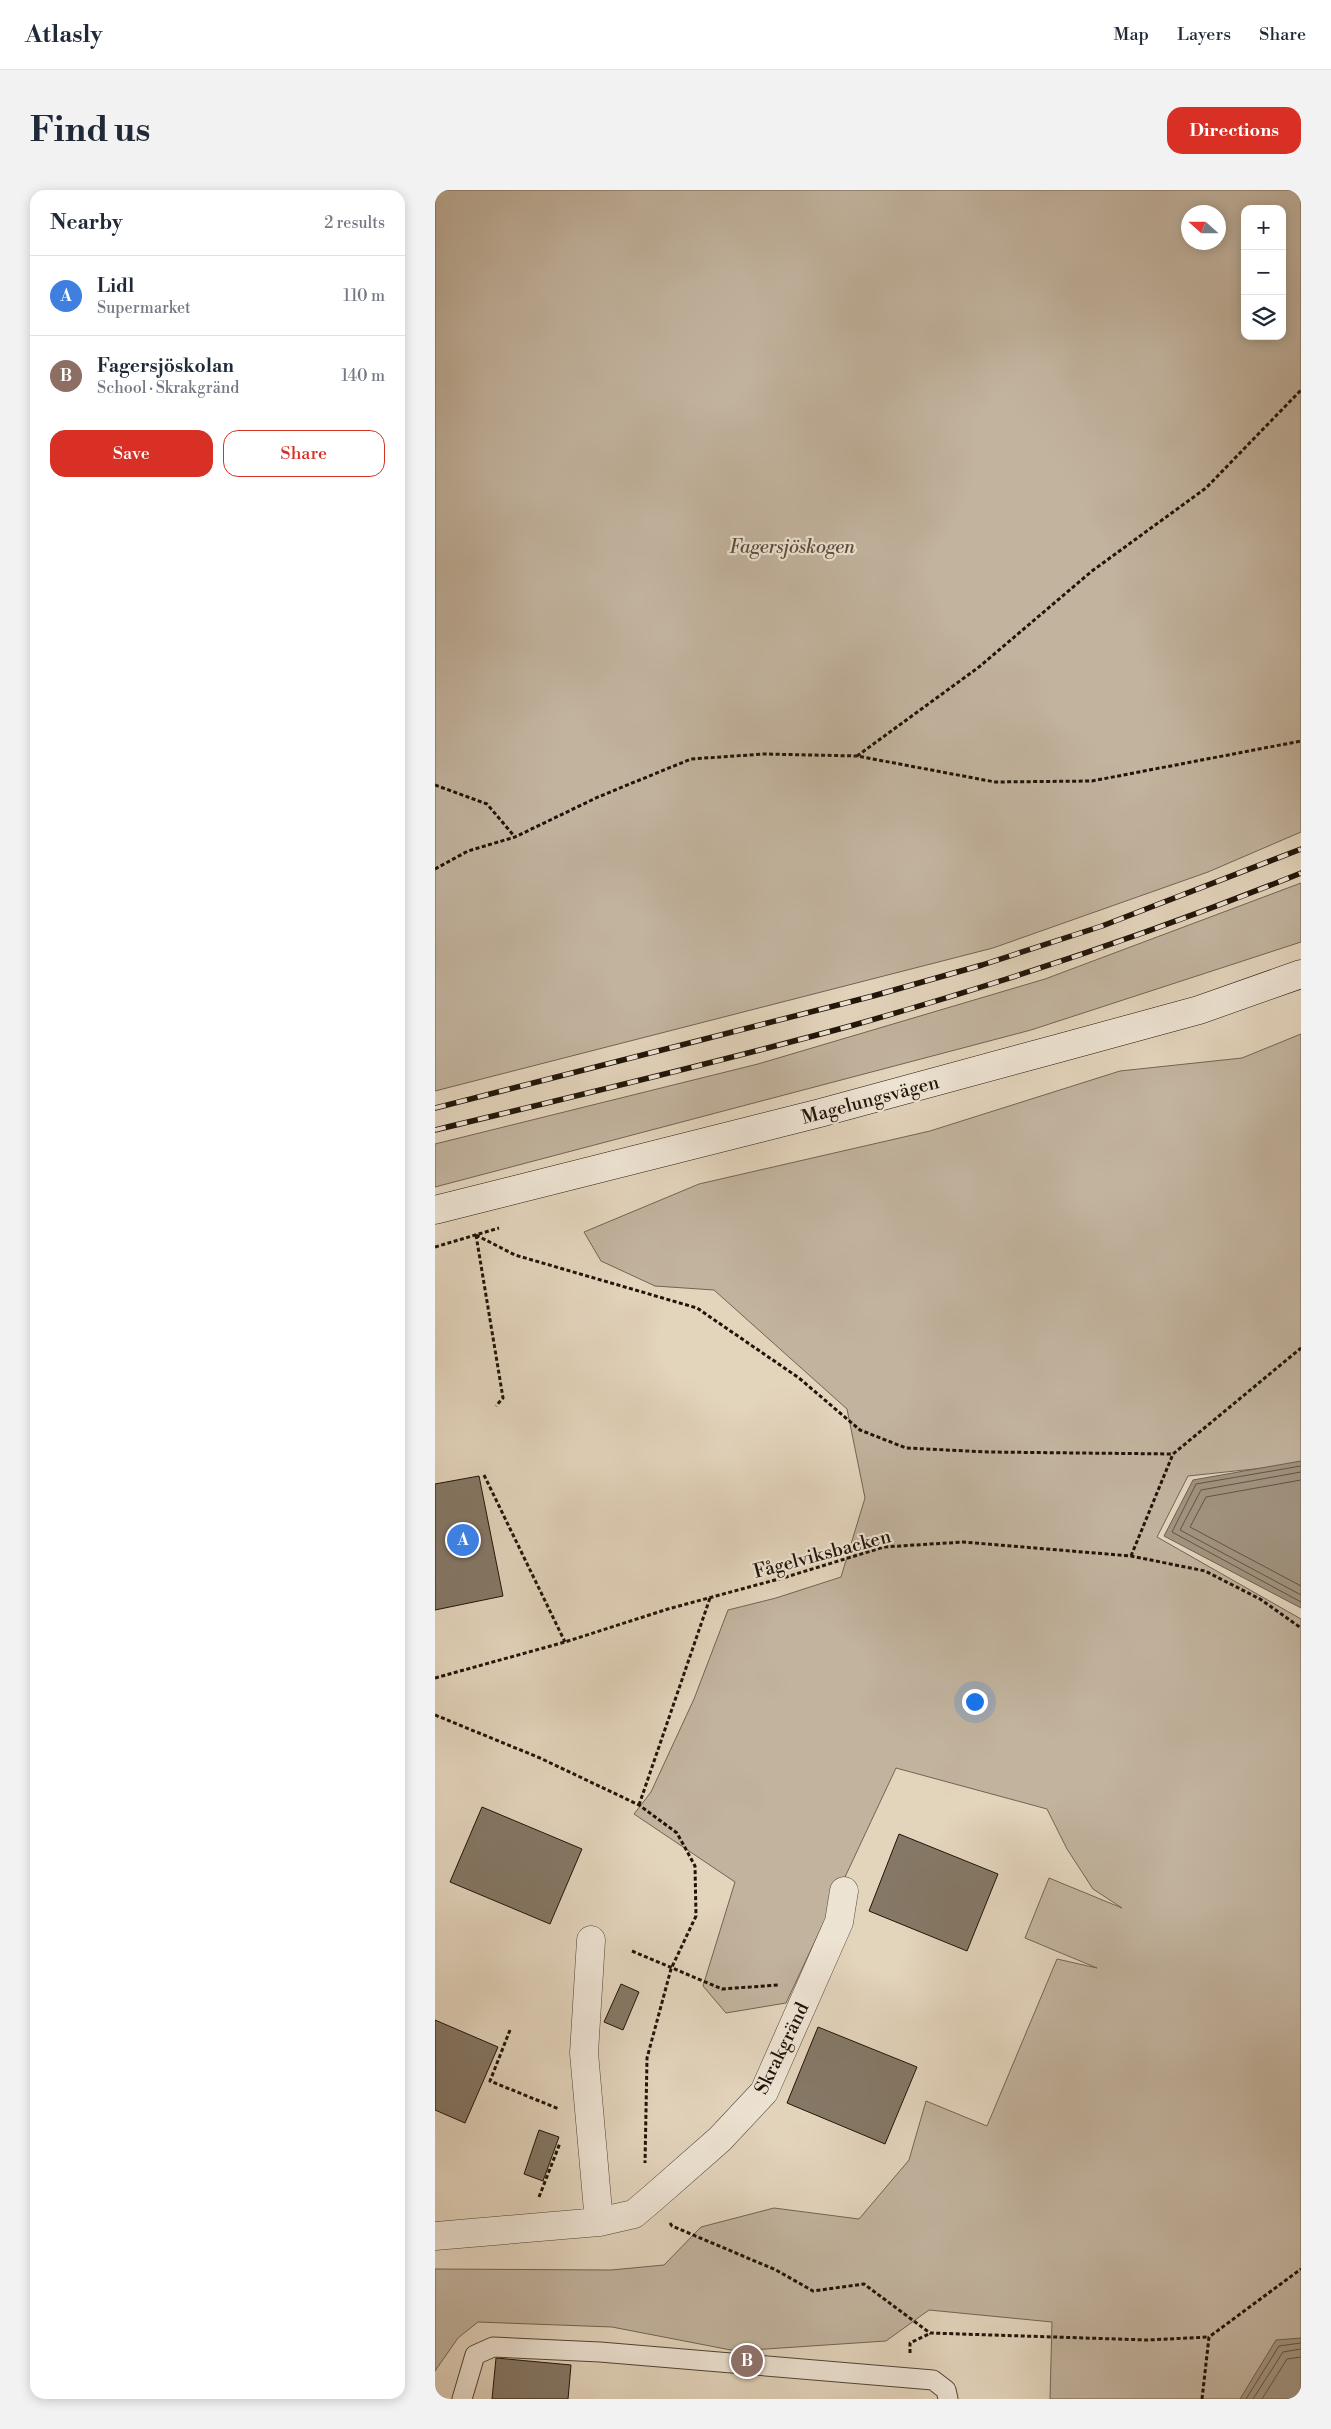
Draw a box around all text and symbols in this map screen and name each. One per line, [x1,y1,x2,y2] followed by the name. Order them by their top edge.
[25,20,102,50] text: Atlasly
[1114,23,1149,46] text: Map
[1177,23,1231,46] text: Layers
[1259,23,1306,46] text: Share
[1167,107,1301,154] button: Directions
[30,109,150,152] text: Find us
[1181,205,1226,250] north arrow
[1241,205,1286,340] map controls
[1241,205,1286,250] button: +
[50,210,123,236] text: Nearby
[324,213,385,233] text: 2 results
[1241,250,1286,295] button: −
[97,274,134,298] text: Lidl
[60,286,72,306] text: A
[343,286,385,306] text: 110 m
[1241,295,1286,340] button: layers
[97,298,191,318] text: Supermarket
[97,354,234,378] text: Fagersjöskolan
[60,366,72,386] text: B
[341,366,385,386] text: 140 m
[97,378,239,398] text: School · Skrakgränd
[50,430,213,477] button: Save
[223,430,385,477] button: Share
[729,535,855,559] park label: Fagersjöskogen
[799,1070,942,1130] street label: Magelungsvägen
[447,1521,479,1559] pin: A
[751,1524,894,1584] street label: Fågelviksbacken
[962,1689,988,1715] your location
[749,1998,815,2098] street label: Skrakgränd
[731,2342,763,2380] pin: B

